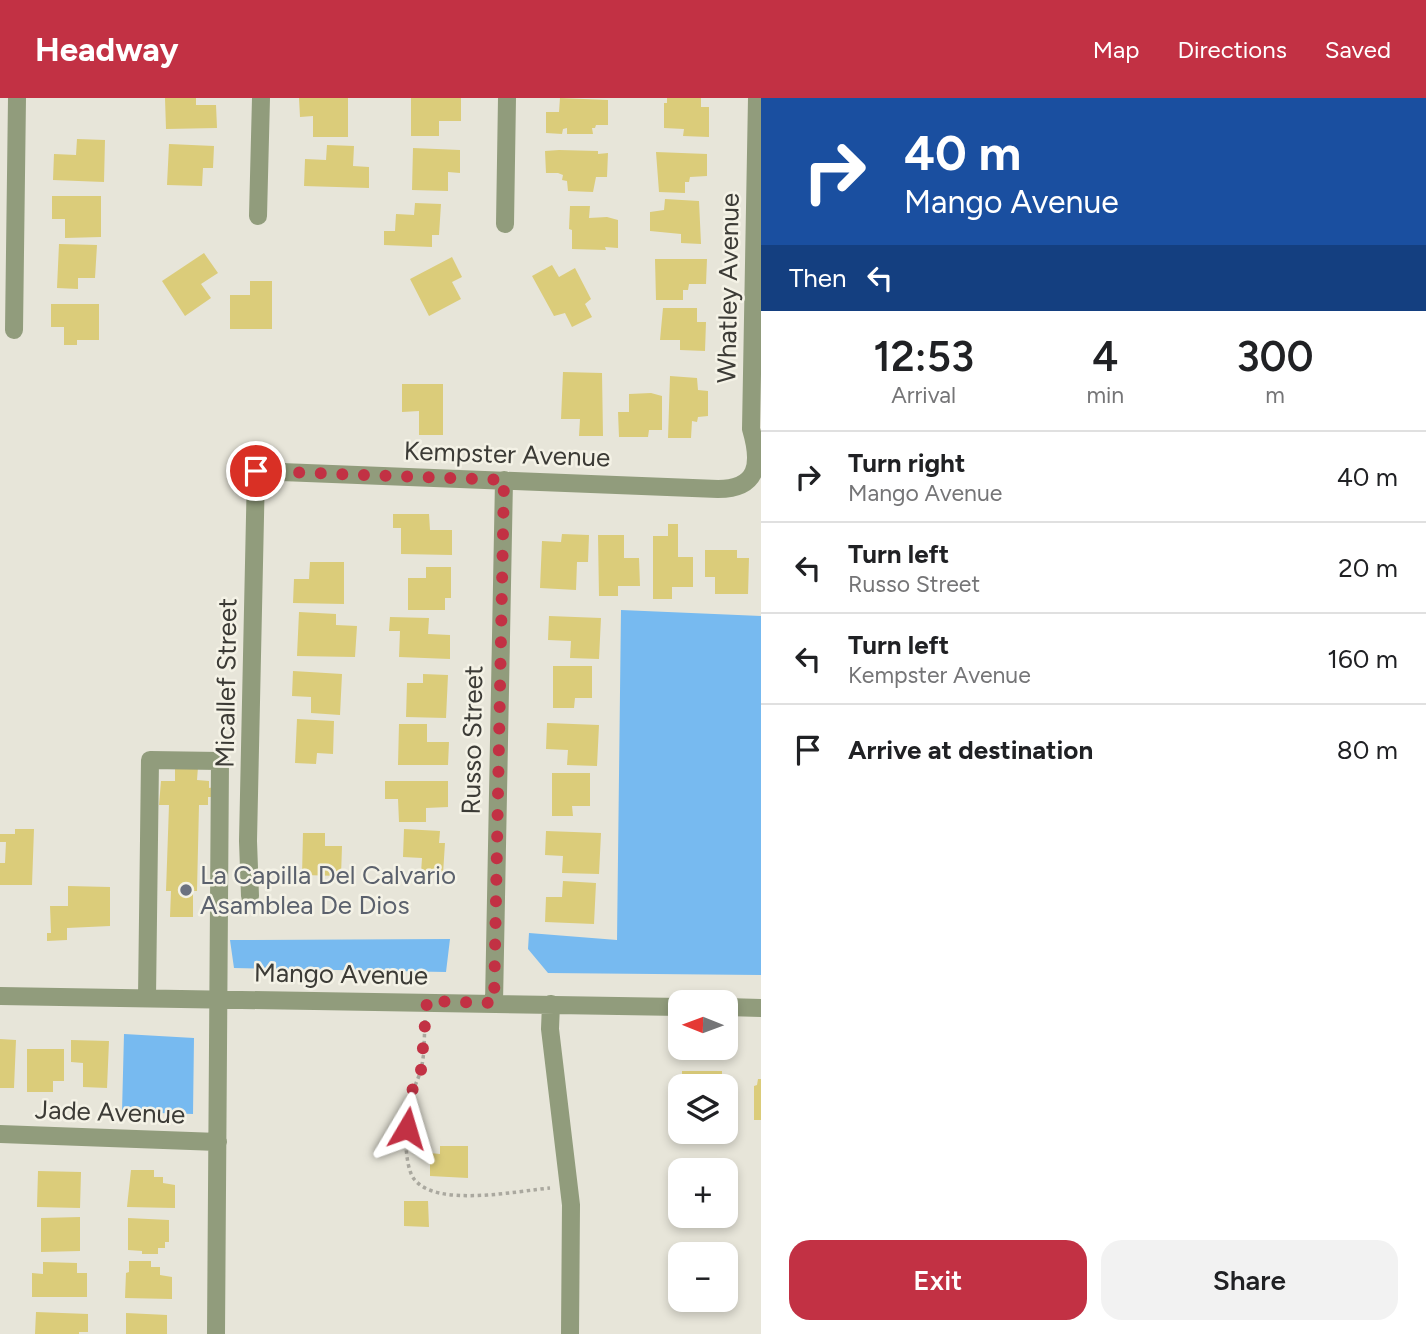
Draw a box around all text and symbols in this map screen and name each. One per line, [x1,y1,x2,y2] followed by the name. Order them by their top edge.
[35,30,178,69] text: Headway
[1093,35,1139,64] text: Map
[1177,35,1287,64] text: Directions
[1325,35,1391,64] text: Saved
[904,123,1021,182] text: 40 m
[789,126,880,217] icon: right
[904,183,1119,221] text: Mango Avenue
[710,193,746,383] street label: Whatley Avenue
[861,259,899,297] icon: left
[789,262,847,294] text: Then
[873,331,974,382] text: 12:53
[1092,331,1118,382] text: 4
[1236,331,1314,382] text: 300
[891,381,956,409] text: Arrival
[1086,381,1124,409] text: min
[1265,381,1285,409] text: m
[403,434,611,474] street label: Kempster Avenue
[226,441,286,501] pin
[848,447,965,479] text: Turn right
[237,452,275,490] icon: arrive
[789,458,827,496] icon: right
[1337,461,1398,493] text: 40 m
[848,479,1002,507] text: Mango Avenue
[848,538,949,570] text: Turn left
[789,549,827,587] icon: left
[1338,552,1398,584] text: 20 m
[848,570,980,598] text: Russo Street
[209,598,243,768] street label: Micallef Street
[848,629,949,661] text: Turn left
[789,640,827,678] icon: left
[1327,643,1398,675] text: 160 m
[848,661,1031,689] text: Kempster Avenue
[455,665,489,815] street label: Russo Street
[789,731,827,769] icon: arrive
[848,734,1093,766] text: Arrive at destination
[1337,734,1398,766] text: 80 m
[200,859,456,921] place label: La Capilla Del Calvario Asamblea De Dios
[178,882,194,898] marker: La Capilla Del Calvario Asamblea De Dios
[254,956,428,992] street label: Mango Avenue
[668,990,738,1060] north arrow
[668,990,738,1312] map controls
[668,1074,738,1144] button: layers
[370,1091,444,1165] position arrow
[34,1093,186,1131] street label: Jade Avenue
[668,1158,738,1228] button: +
[789,1240,1087,1320] button: Exit
[1101,1240,1398,1320] button: Share
[668,1242,738,1312] button: −

